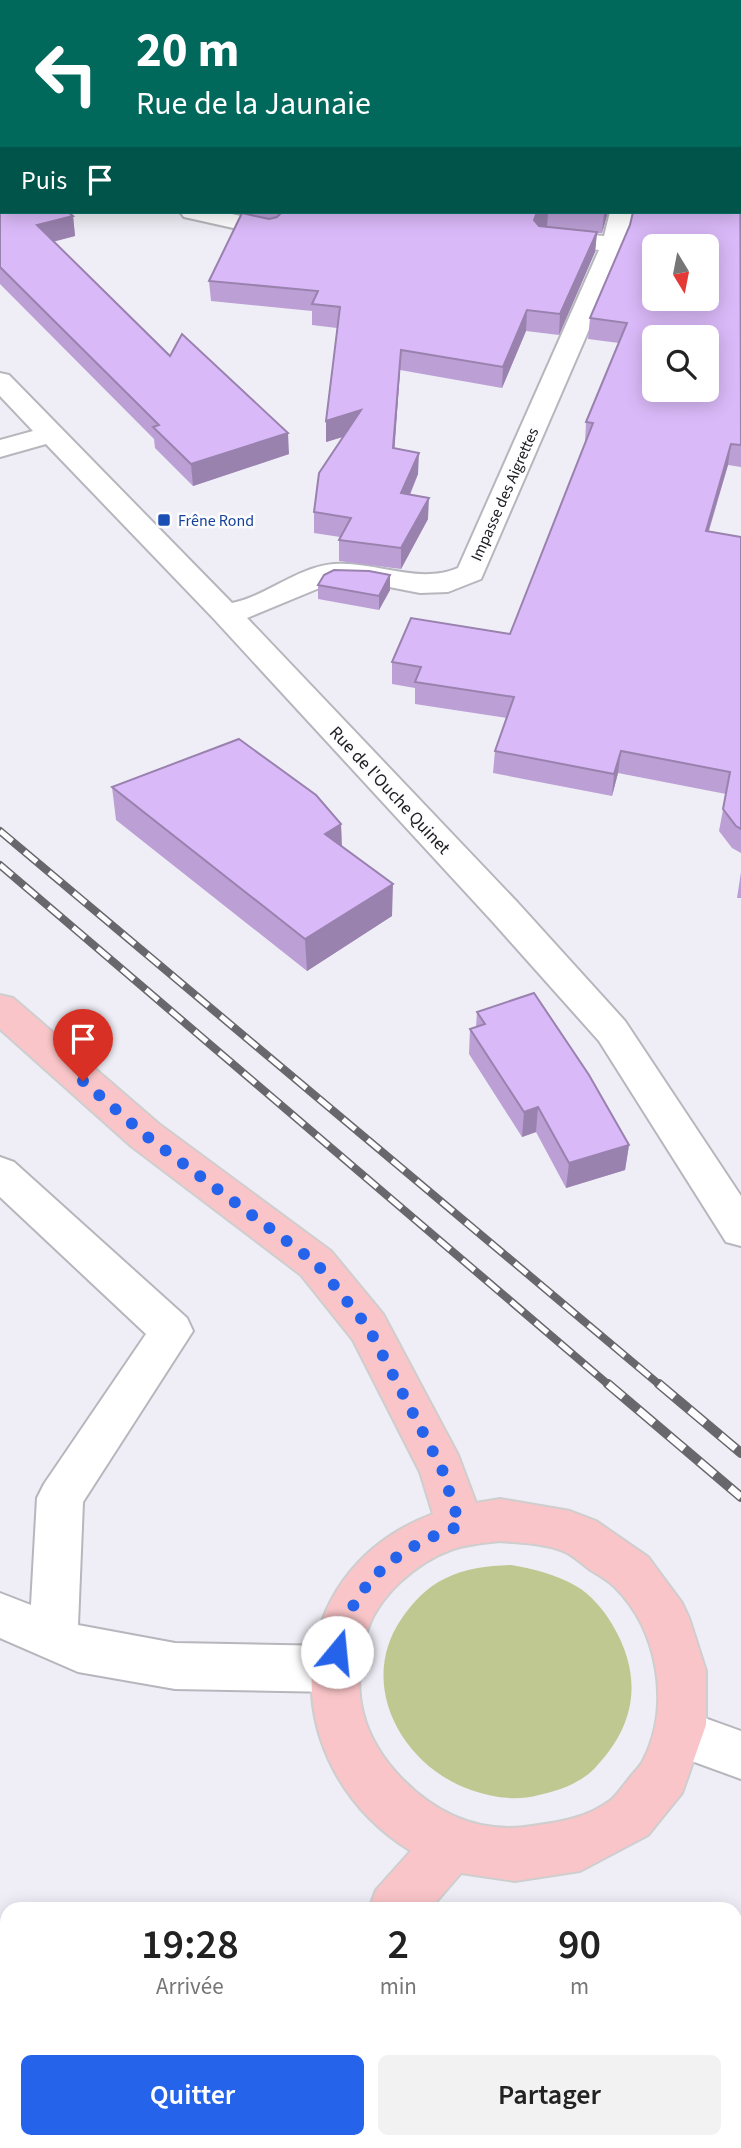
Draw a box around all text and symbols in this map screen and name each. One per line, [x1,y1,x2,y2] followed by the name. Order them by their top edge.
[136,16,240,86] text: 20 m
[21,28,112,119] icon: left
[136,81,371,127] text: Rue de la Jaunaie
[81,161,119,199] icon: arrive
[21,162,67,199] text: Puis
[642,234,719,312] north arrow
[642,234,719,402] map controls
[642,325,719,402] button: search
[466,424,544,565] street label: Impasse des Aigrettes
[178,510,254,532] place label: Frêne Rond
[156,512,172,528] marker: Frêne Rond
[323,721,456,860] street label: Rue de l'Ouche Quinet
[53,1009,113,1081] pin
[64,1020,102,1058] icon: arrive
[300,1615,374,1689] position arrow
[141,1915,239,1975] text: 19:28
[388,1915,409,1975] text: 2
[558,1915,601,1975] text: 90
[156,1970,224,2003] text: Arrivée
[380,1970,417,2003] text: min
[570,1970,589,2003] text: m
[21,2055,364,2135] button: Quitter
[378,2055,721,2135] button: Partager

